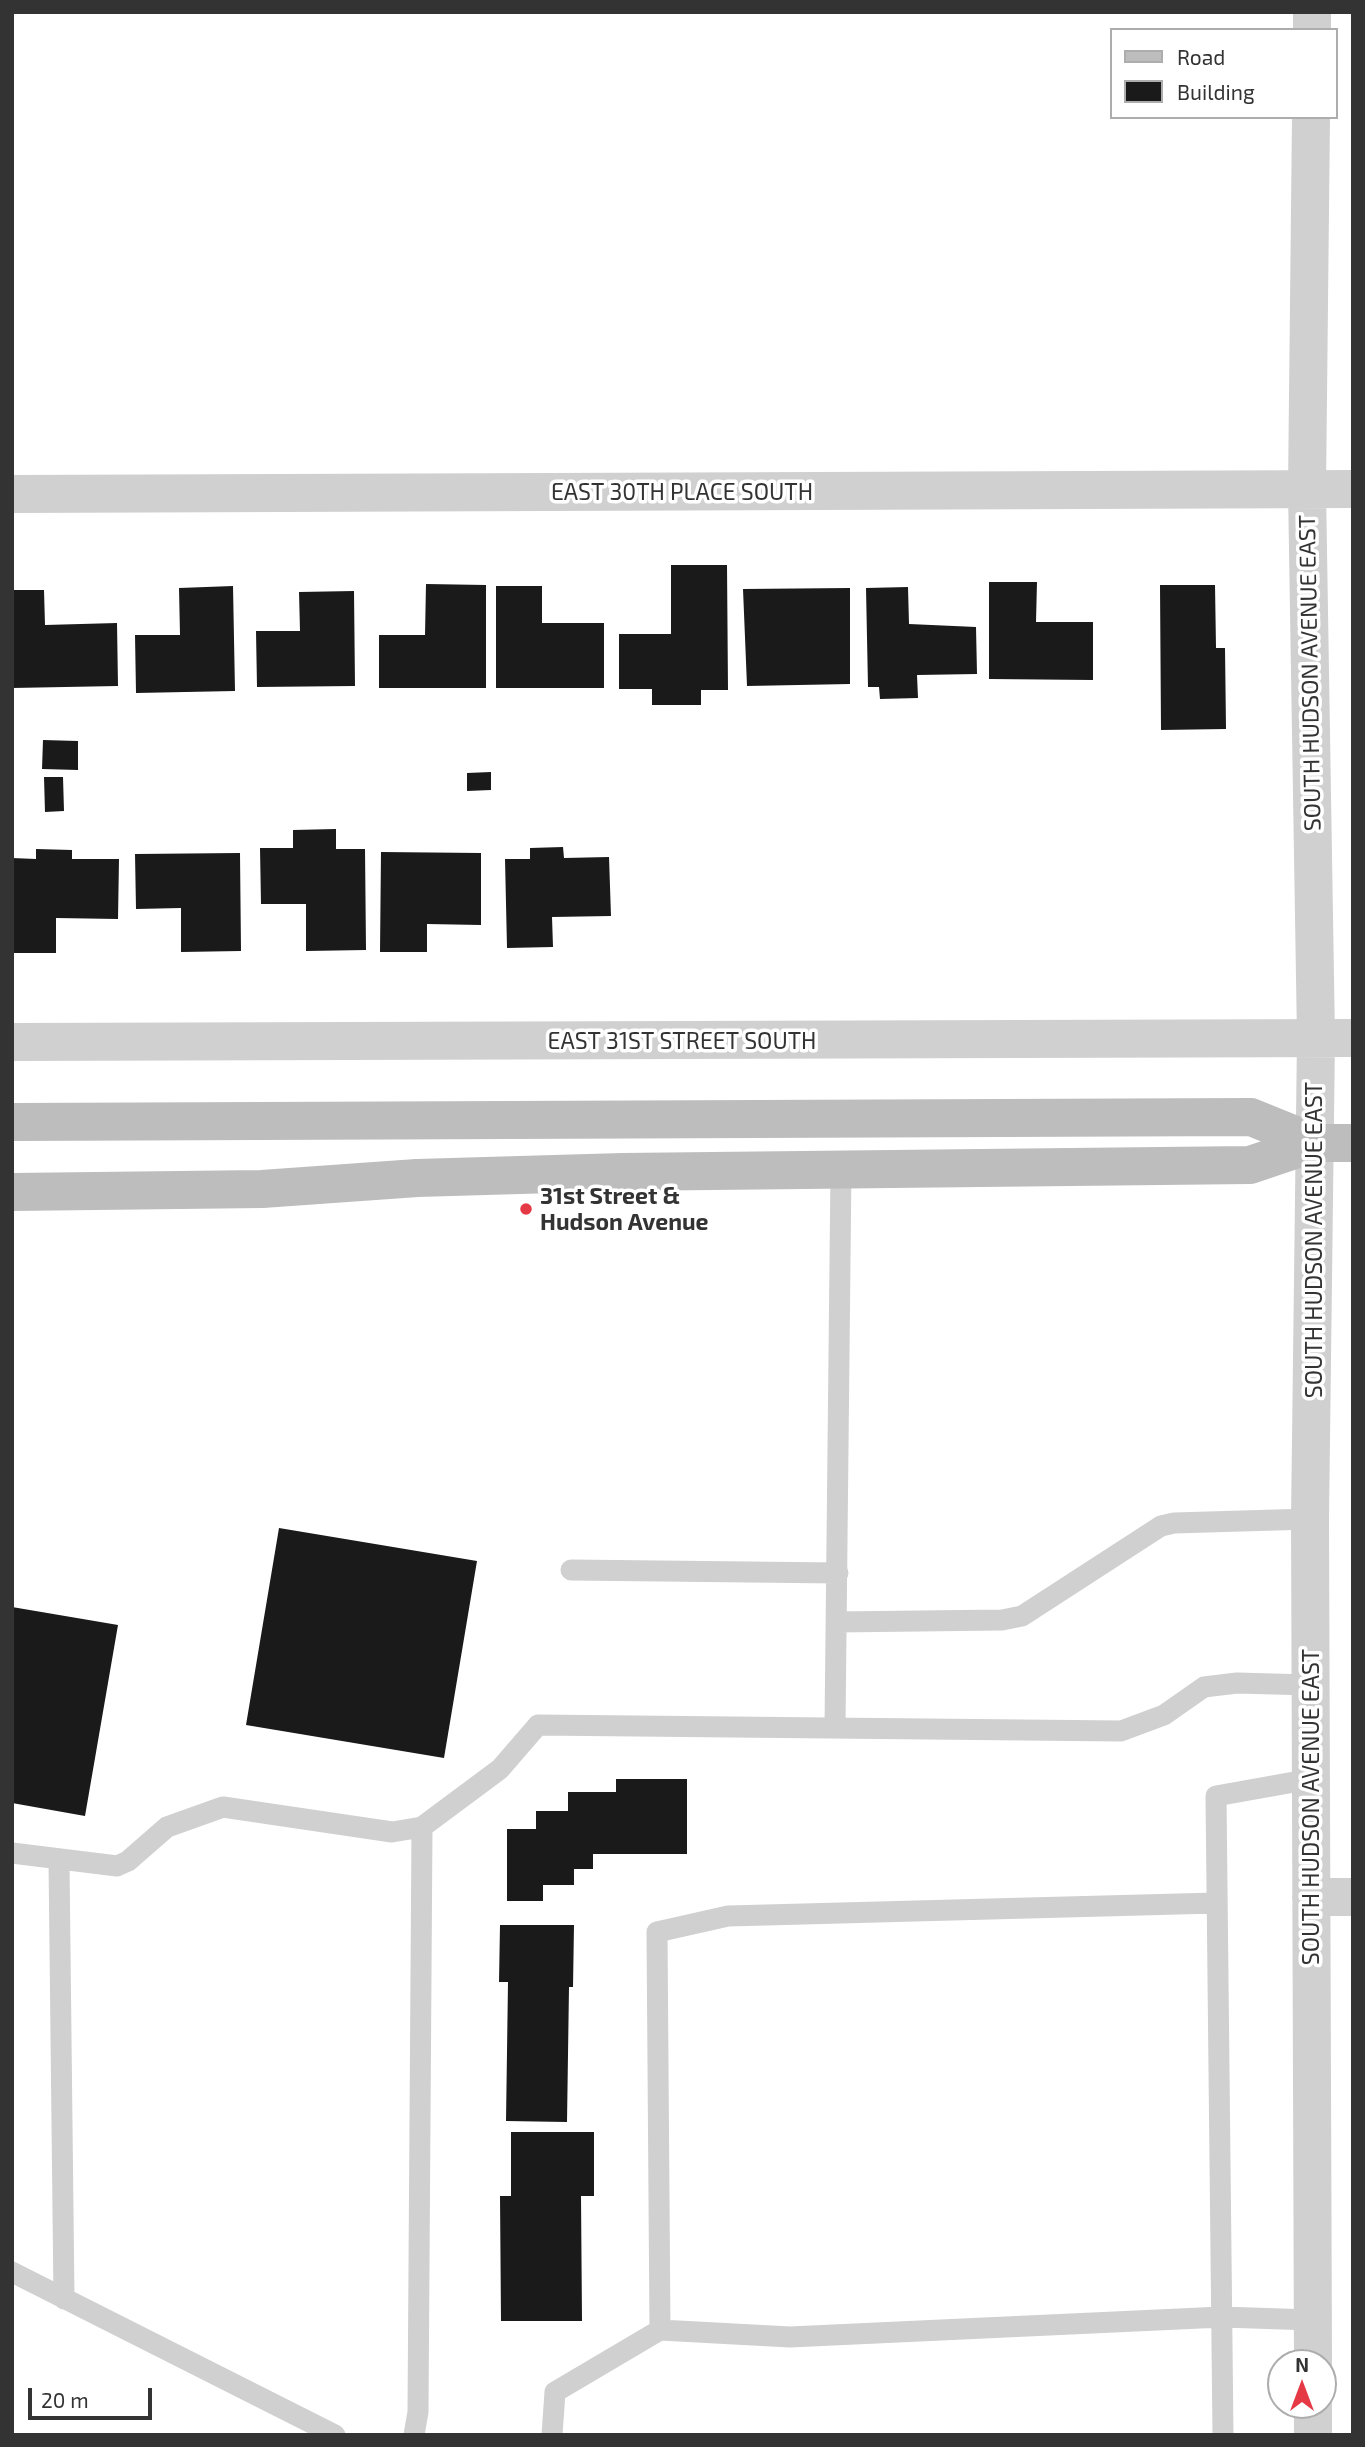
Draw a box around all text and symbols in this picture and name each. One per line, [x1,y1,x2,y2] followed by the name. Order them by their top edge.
[1110,28,1337,119] legend
[1177,44,1225,69] text: Road
[1177,79,1255,104] text: Building
[551,478,813,506] street label: EAST 30TH PLACE SOUTH
[1293,515,1327,831] street label: SOUTH HUDSON AVENUE EAST
[548,1027,816,1055] street label: EAST 31ST STREET SOUTH
[1300,1082,1328,1398] street label: SOUTH HUDSON AVENUE EAST
[540,1182,709,1236] place label: 31st Street & Hudson Avenue
[518,1201,534,1217] marker: 31st Street & Hudson Avenue
[1297,1649,1325,1965] street label: SOUTH HUDSON AVENUE EAST
[1267,2349,1337,2419] north arrow
[1295,2353,1309,2376] text: N
[32,2374,156,2418] scale bar
[41,2387,89,2412] text: 20 m

